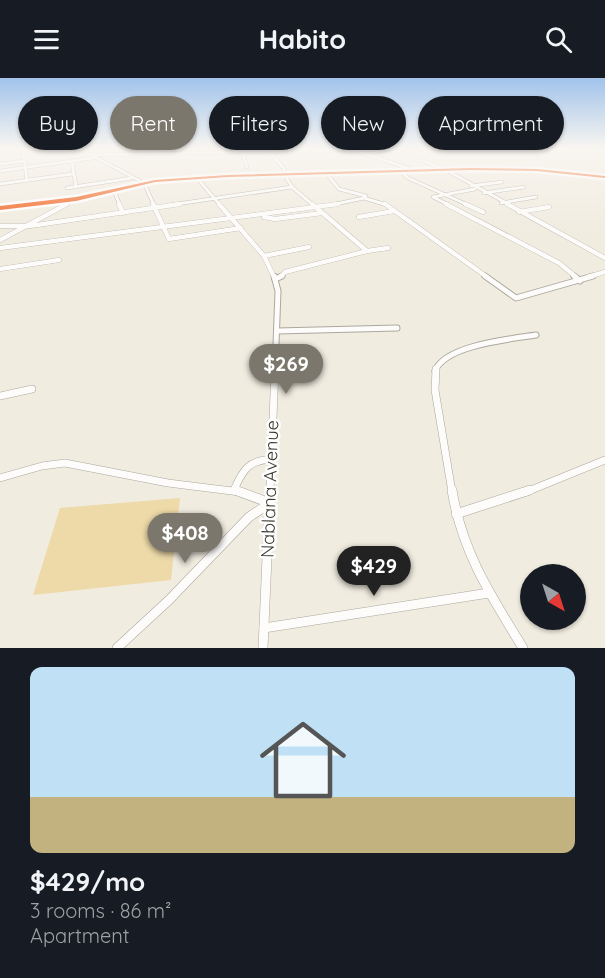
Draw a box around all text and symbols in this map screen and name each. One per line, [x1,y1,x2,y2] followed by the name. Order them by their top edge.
[259,22,346,56] text: Habito
[30,23,63,56] icon: menu
[542,23,575,56] icon: search
[18,96,98,150] chip: Buy
[110,96,197,150] chip: Rent
[209,96,309,150] chip: Filters
[321,96,406,150] chip: New
[418,96,564,150] chip: Apartment
[250,344,322,395] pin: $269
[263,351,309,376] text: $269
[256,420,283,558] street label: Nablana Avenue
[149,513,221,564] pin: $408
[162,520,208,545] text: $408
[338,546,410,597] pin: $429
[351,553,397,578] text: $429
[520,564,586,630] north arrow
[520,564,586,630] map controls
[249,706,357,814] icon: home
[30,865,145,898] text: $429/mo
[30,898,171,923] text: 3 rooms · 86 m²
[30,923,130,948] text: Apartment

